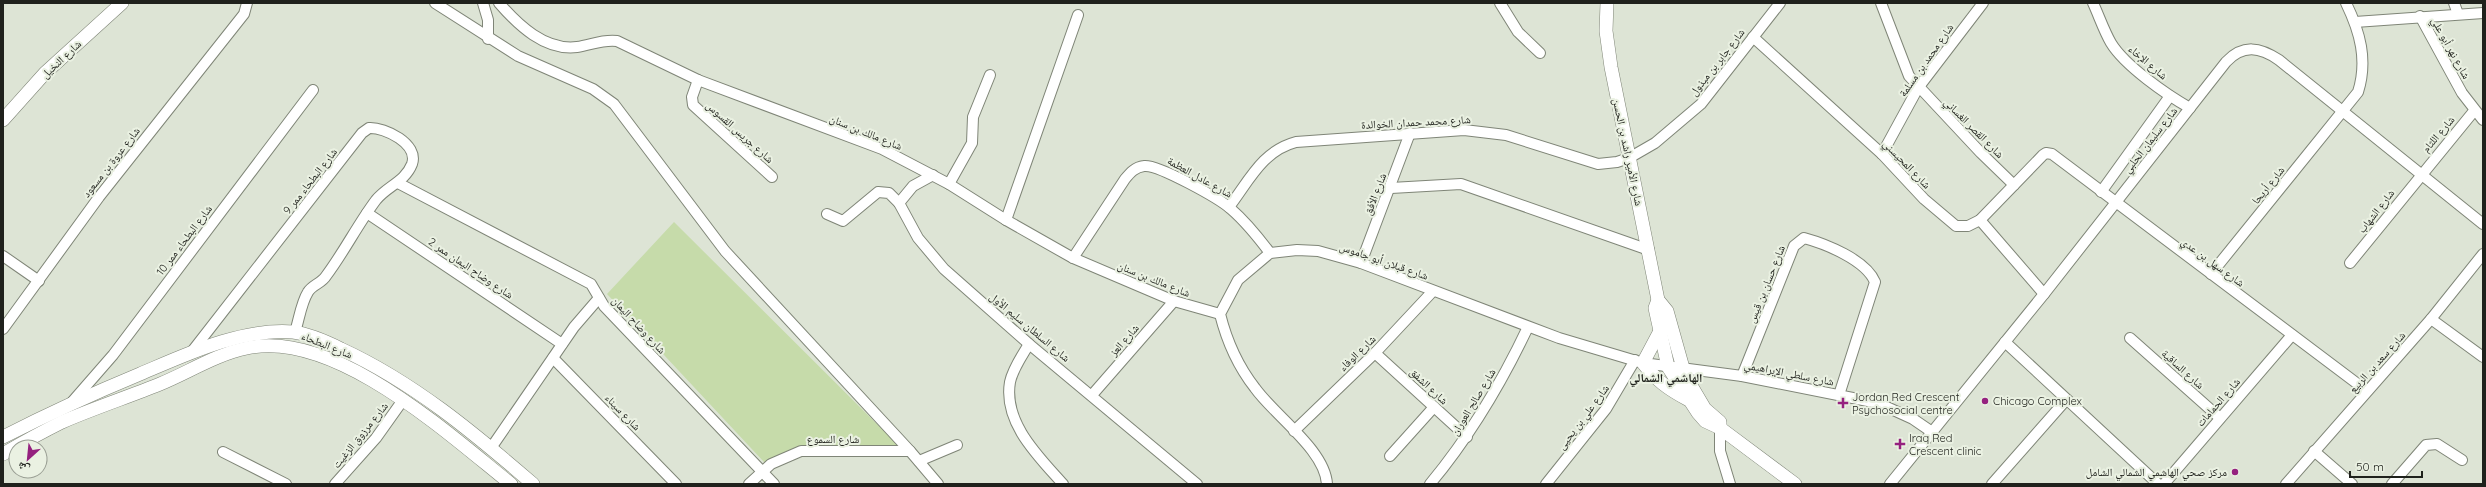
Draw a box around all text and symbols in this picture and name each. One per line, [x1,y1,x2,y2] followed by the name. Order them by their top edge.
[2427,15,2474,82] street label: شارع نهر أبو علي
[1896,21,1956,99] street label: شارع محمد بن مسلمة
[1686,25,1748,99] street label: شارع جابر بن مبذول
[38,37,84,81] street label: شارع النخيل
[2126,42,2170,82] street label: شارع الإخاء
[1940,95,2007,162] street label: شارع القصر الغساني
[1610,97,1646,207] street label: شارع الأمير راشد بن الحسن
[703,98,777,166] street label: شارع جريس القسوس
[2120,104,2182,177] street label: شارع سليمان الحلبي
[828,111,904,153] street label: شارع مالك بن سنان
[1361,112,1471,132] street label: شارع محمد حمدان الخوالدة
[2419,113,2457,155] street label: شارع اللثام
[79,124,143,200] street label: شارع عروة بن مسعود
[1879,137,1934,193] street label: شارع المحيسني
[280,145,340,217] street label: شارع البطحاء ممر 9
[1165,153,1235,201] street label: شارع عادل العظمة
[2249,163,2287,207] street label: شارع أريحا
[1361,171,1389,217] street label: شارع الأفق
[2355,186,2397,236] street label: شارع الشهاب
[153,202,215,278] street label: شارع البطحاء ممر 10
[426,234,516,302] street label: شارع وضاح اليمان ممر 2
[2178,234,2247,291] street label: شارع سهل بن عدي
[1338,239,1430,283] street label: شارع قبلان أبو جاموس
[1744,243,1788,325] street label: شارع حسان بن قيس
[1116,258,1192,300] street label: شارع مالك بن سنان
[986,289,1073,365] street label: شارع السلطان سليم الأول
[609,293,669,357] street label: شارع وضاح اليمان
[1106,321,1142,360] street label: شارع العز
[299,328,355,362] street label: شارع البطحاء
[2346,328,2408,396] street label: شارع سعد بن الربيع
[1336,332,1378,374] street label: شارع الوفاء
[2159,346,2207,392] street label: شارع الساقية
[1742,357,1835,390] street label: شارع سلطي الإبراهيمي
[1407,365,1451,407] street label: شارع الشفق
[1447,366,1499,438] street label: شارع صالح العوران
[1630,370,1702,388] district label: الهاشمي الشمالي
[2193,375,2243,429] street label: شارع الحمامات
[1554,382,1613,453] street label: شارع علي بن يحيى
[1852,390,1960,417] place label: Jordan Red Crescent Psychosocial centre
[602,391,644,433] street label: شارع سيناء
[1993,394,2082,408] place label: Chicago Complex
[1980,396,1990,406] marker: Chicago Complex
[1837,397,1849,409] marker: Jordan Red Crescent Psychosocial centre
[329,399,391,471] street label: شارع مرزوق الزغيت
[1909,431,1982,458] place label: Iraq Red Crescent clinic
[807,432,859,446] street label: شارع السموع
[1894,438,1906,450] marker: Iraq Red Crescent clinic
[8,439,48,479] north arrow
[2350,453,2422,479] scale bar
[15,458,32,477] text: ش
[2356,459,2384,474] text: 50 m
[2086,465,2227,481] place label: مركز صحي الهاشمي الشمالي الشامل
[2230,467,2240,477] marker: مركز صحي الهاشمي الشمالي الشامل

